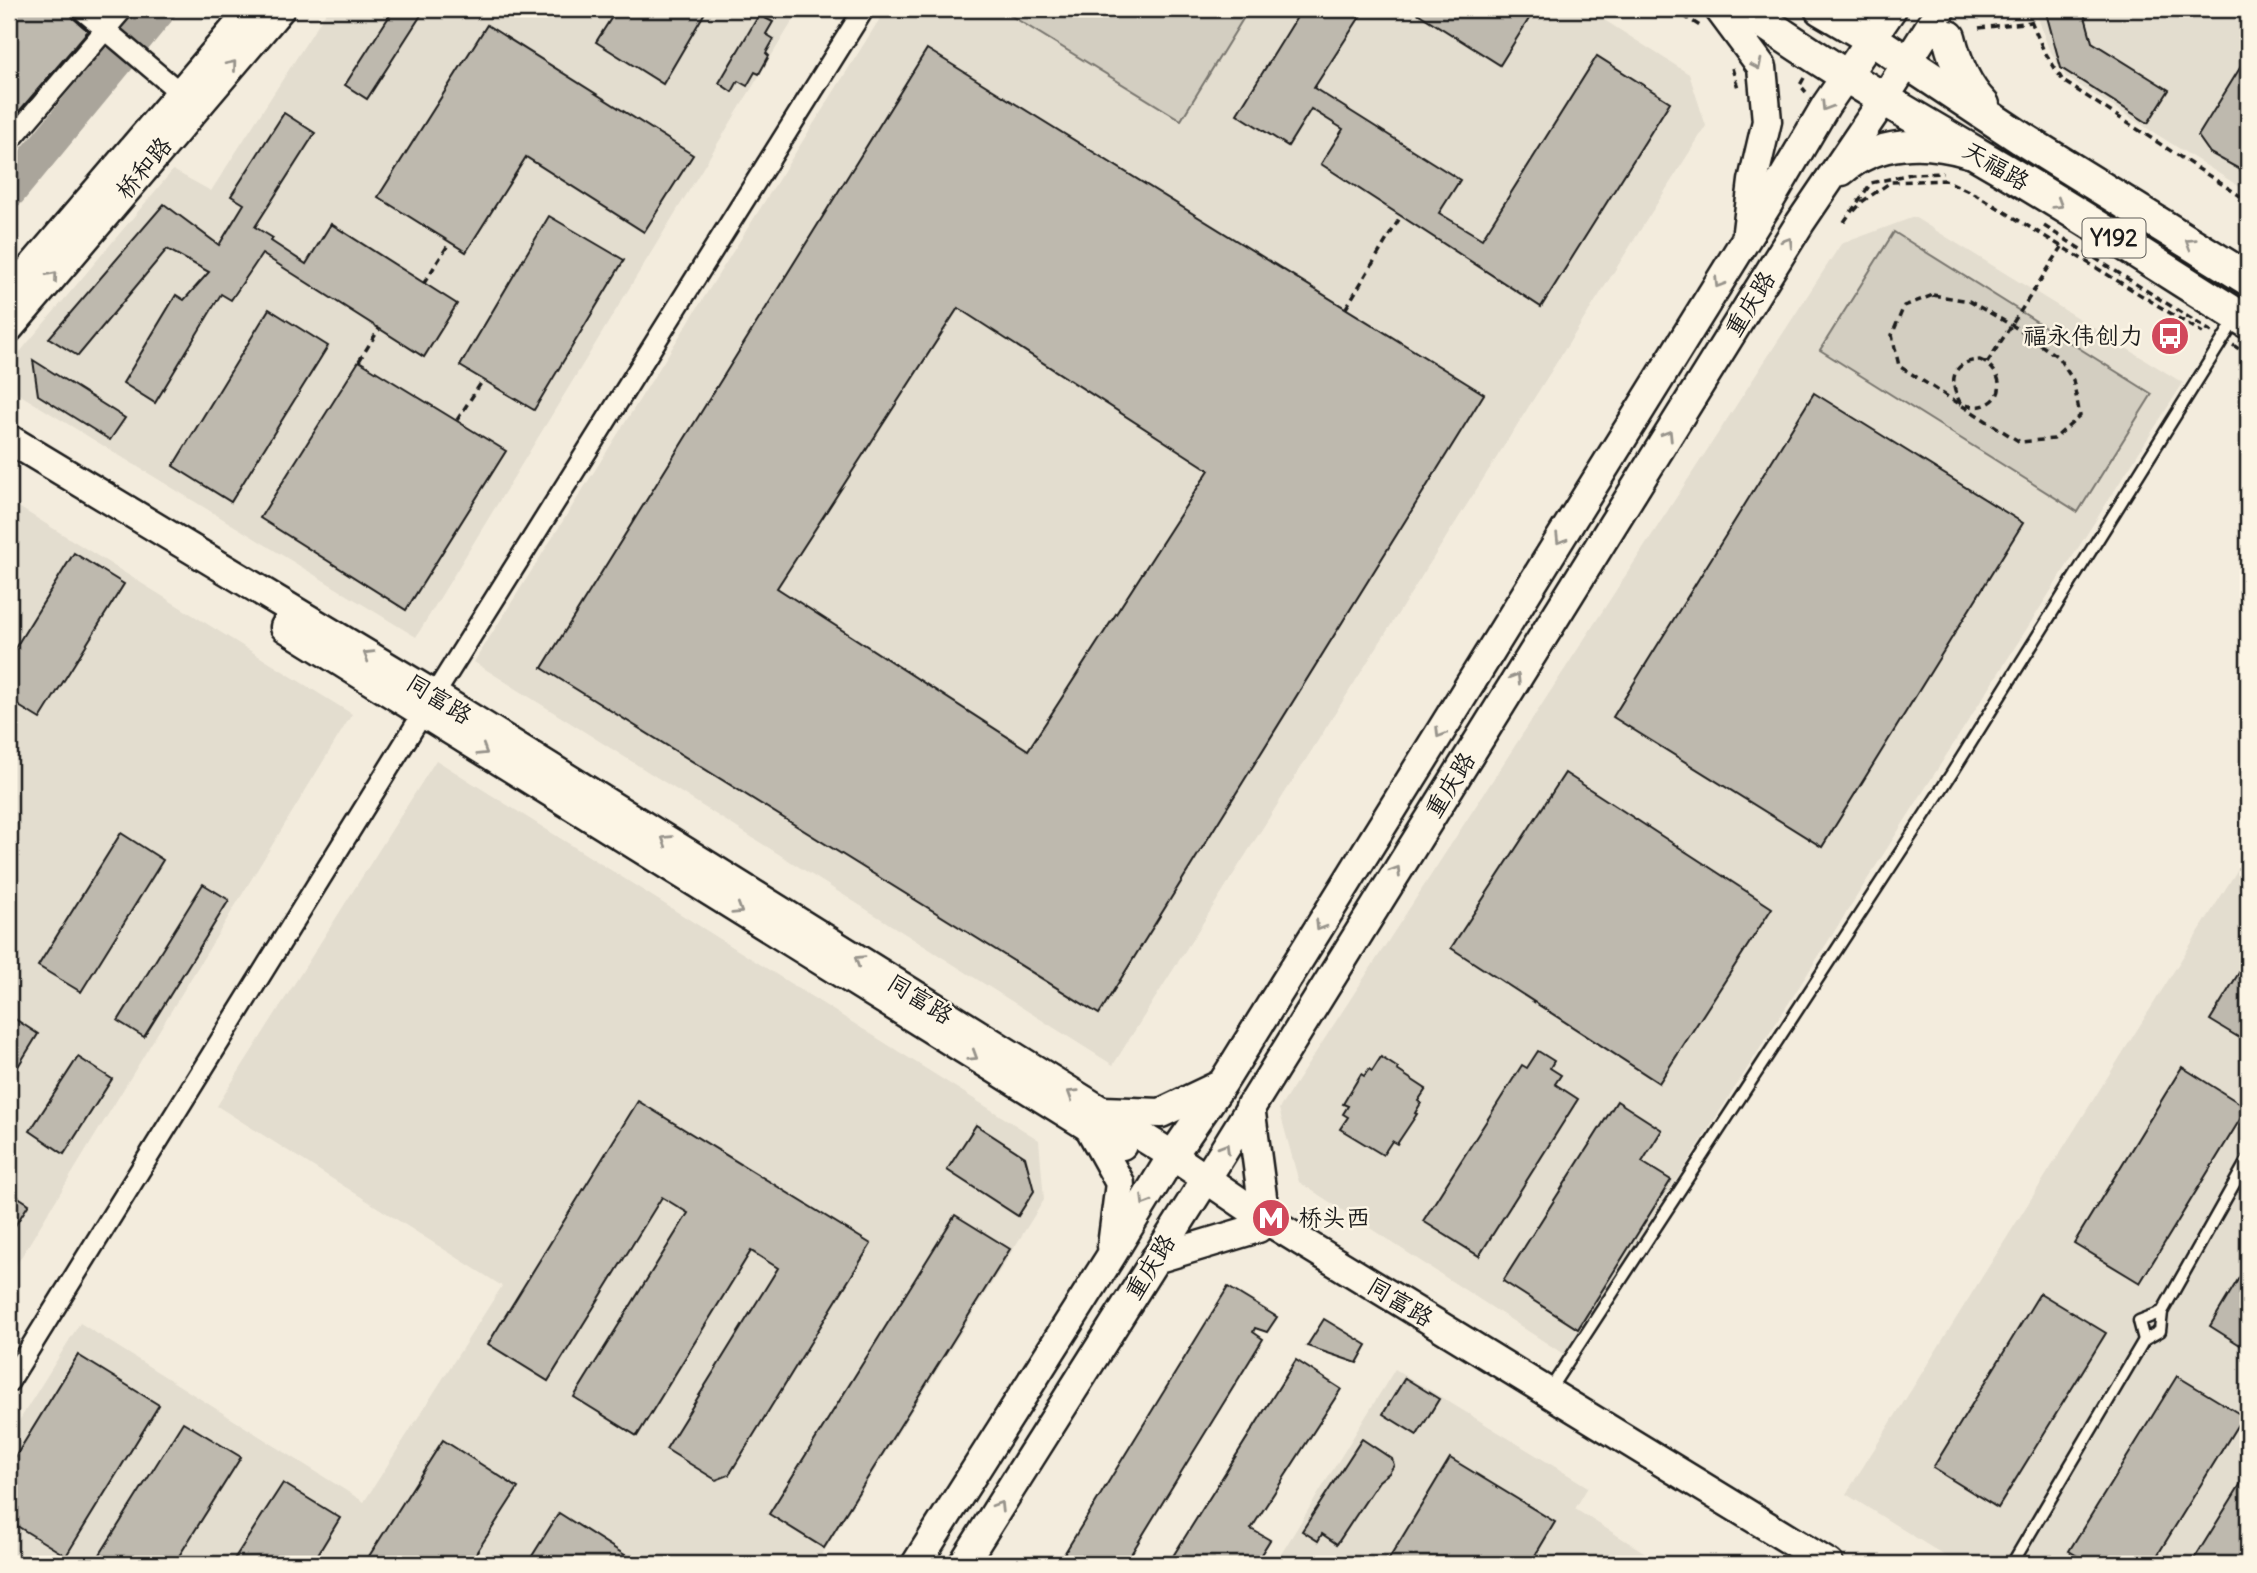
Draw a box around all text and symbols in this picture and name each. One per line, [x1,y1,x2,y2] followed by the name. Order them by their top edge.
[1749,57,1763,70] one-way arrow
[224,60,236,73] one-way arrow
[1822,98,1835,111] one-way arrow
[109,130,178,205] street label: 桥和路
[1958,134,2035,196] street label: 天福路
[2050,195,2063,208] one-way arrow
[2082,218,2146,258] road number: Y192
[1780,236,1793,249] one-way arrow
[2185,238,2198,251] one-way arrow
[1717,265,1781,342] street label: 重庆路
[45,271,57,284] one-way arrow
[1714,275,1727,288] one-way arrow
[2149,315,2191,357] bus stop icon: 福永伟创力
[2023,320,2143,350] place label: 福永伟创力
[1659,429,1672,442] one-way arrow
[1555,532,1568,545] one-way arrow
[363,651,376,664] one-way arrow
[401,666,478,730] street label: 同富路
[1508,673,1521,686] one-way arrow
[1435,725,1448,738] one-way arrow
[475,742,488,755] one-way arrow
[1417,746,1481,823] street label: 重庆路
[660,835,673,848] one-way arrow
[1388,866,1401,879] one-way arrow
[731,901,744,914] one-way arrow
[1315,918,1328,931] one-way arrow
[853,956,866,969] one-way arrow
[882,966,959,1030] street label: 同富路
[966,1047,979,1060] one-way arrow
[1067,1089,1080,1102] one-way arrow
[1217,1143,1230,1156] one-way arrow
[1141,1193,1154,1206] one-way arrow
[1250,1197,1292,1239] metro station icon: 桥头西
[1298,1202,1370,1232] place label: 桥头西
[1117,1228,1181,1305] street label: 重庆路
[1362,1270,1439,1333] street label: 同富路
[991,1501,1004,1514] one-way arrow

